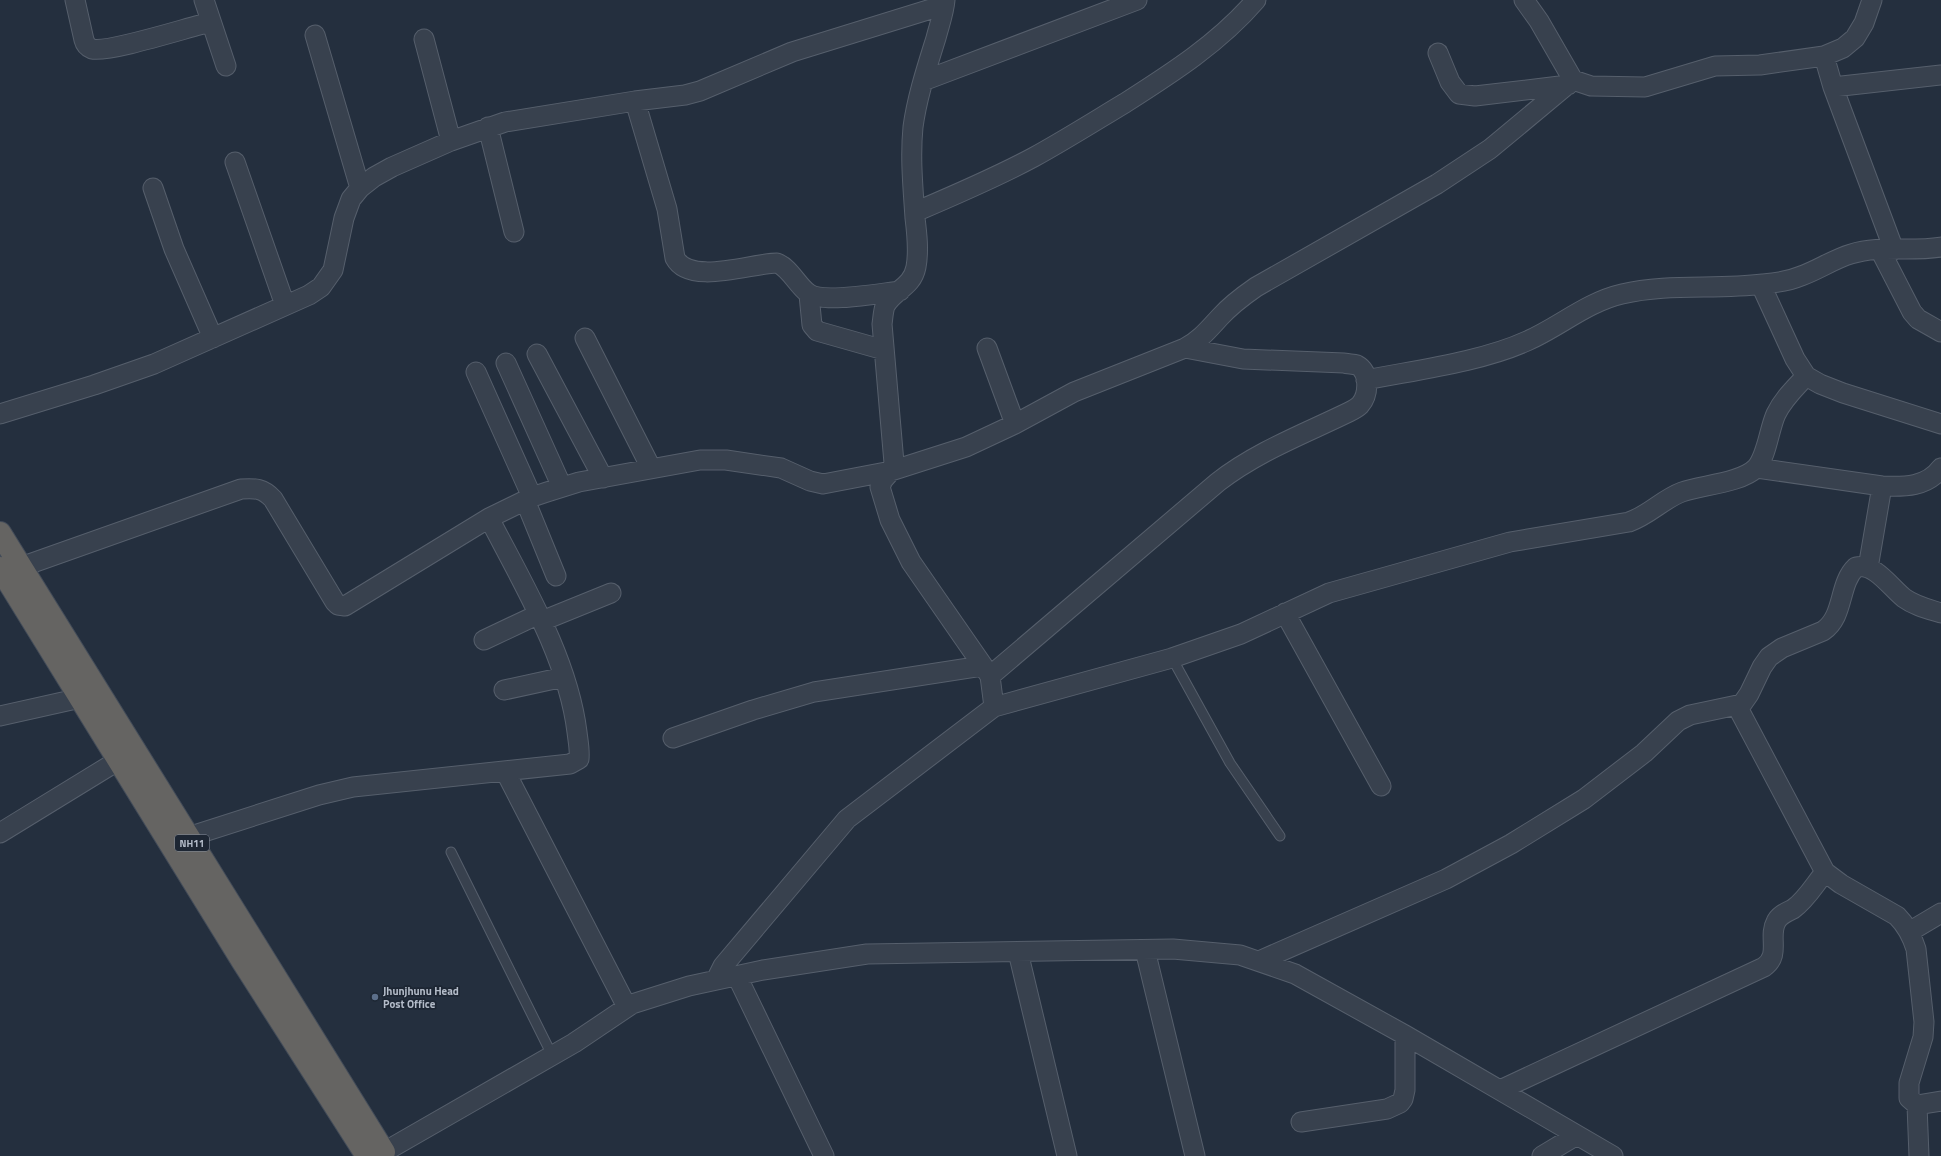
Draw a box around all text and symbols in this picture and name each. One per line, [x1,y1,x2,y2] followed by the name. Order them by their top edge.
[175,835,209,851] road number: NH11
[383,983,459,1012] place label: Jhunjhunu Head Post Office
[370,992,380,1002] marker: Jhunjhunu Head Post Office

